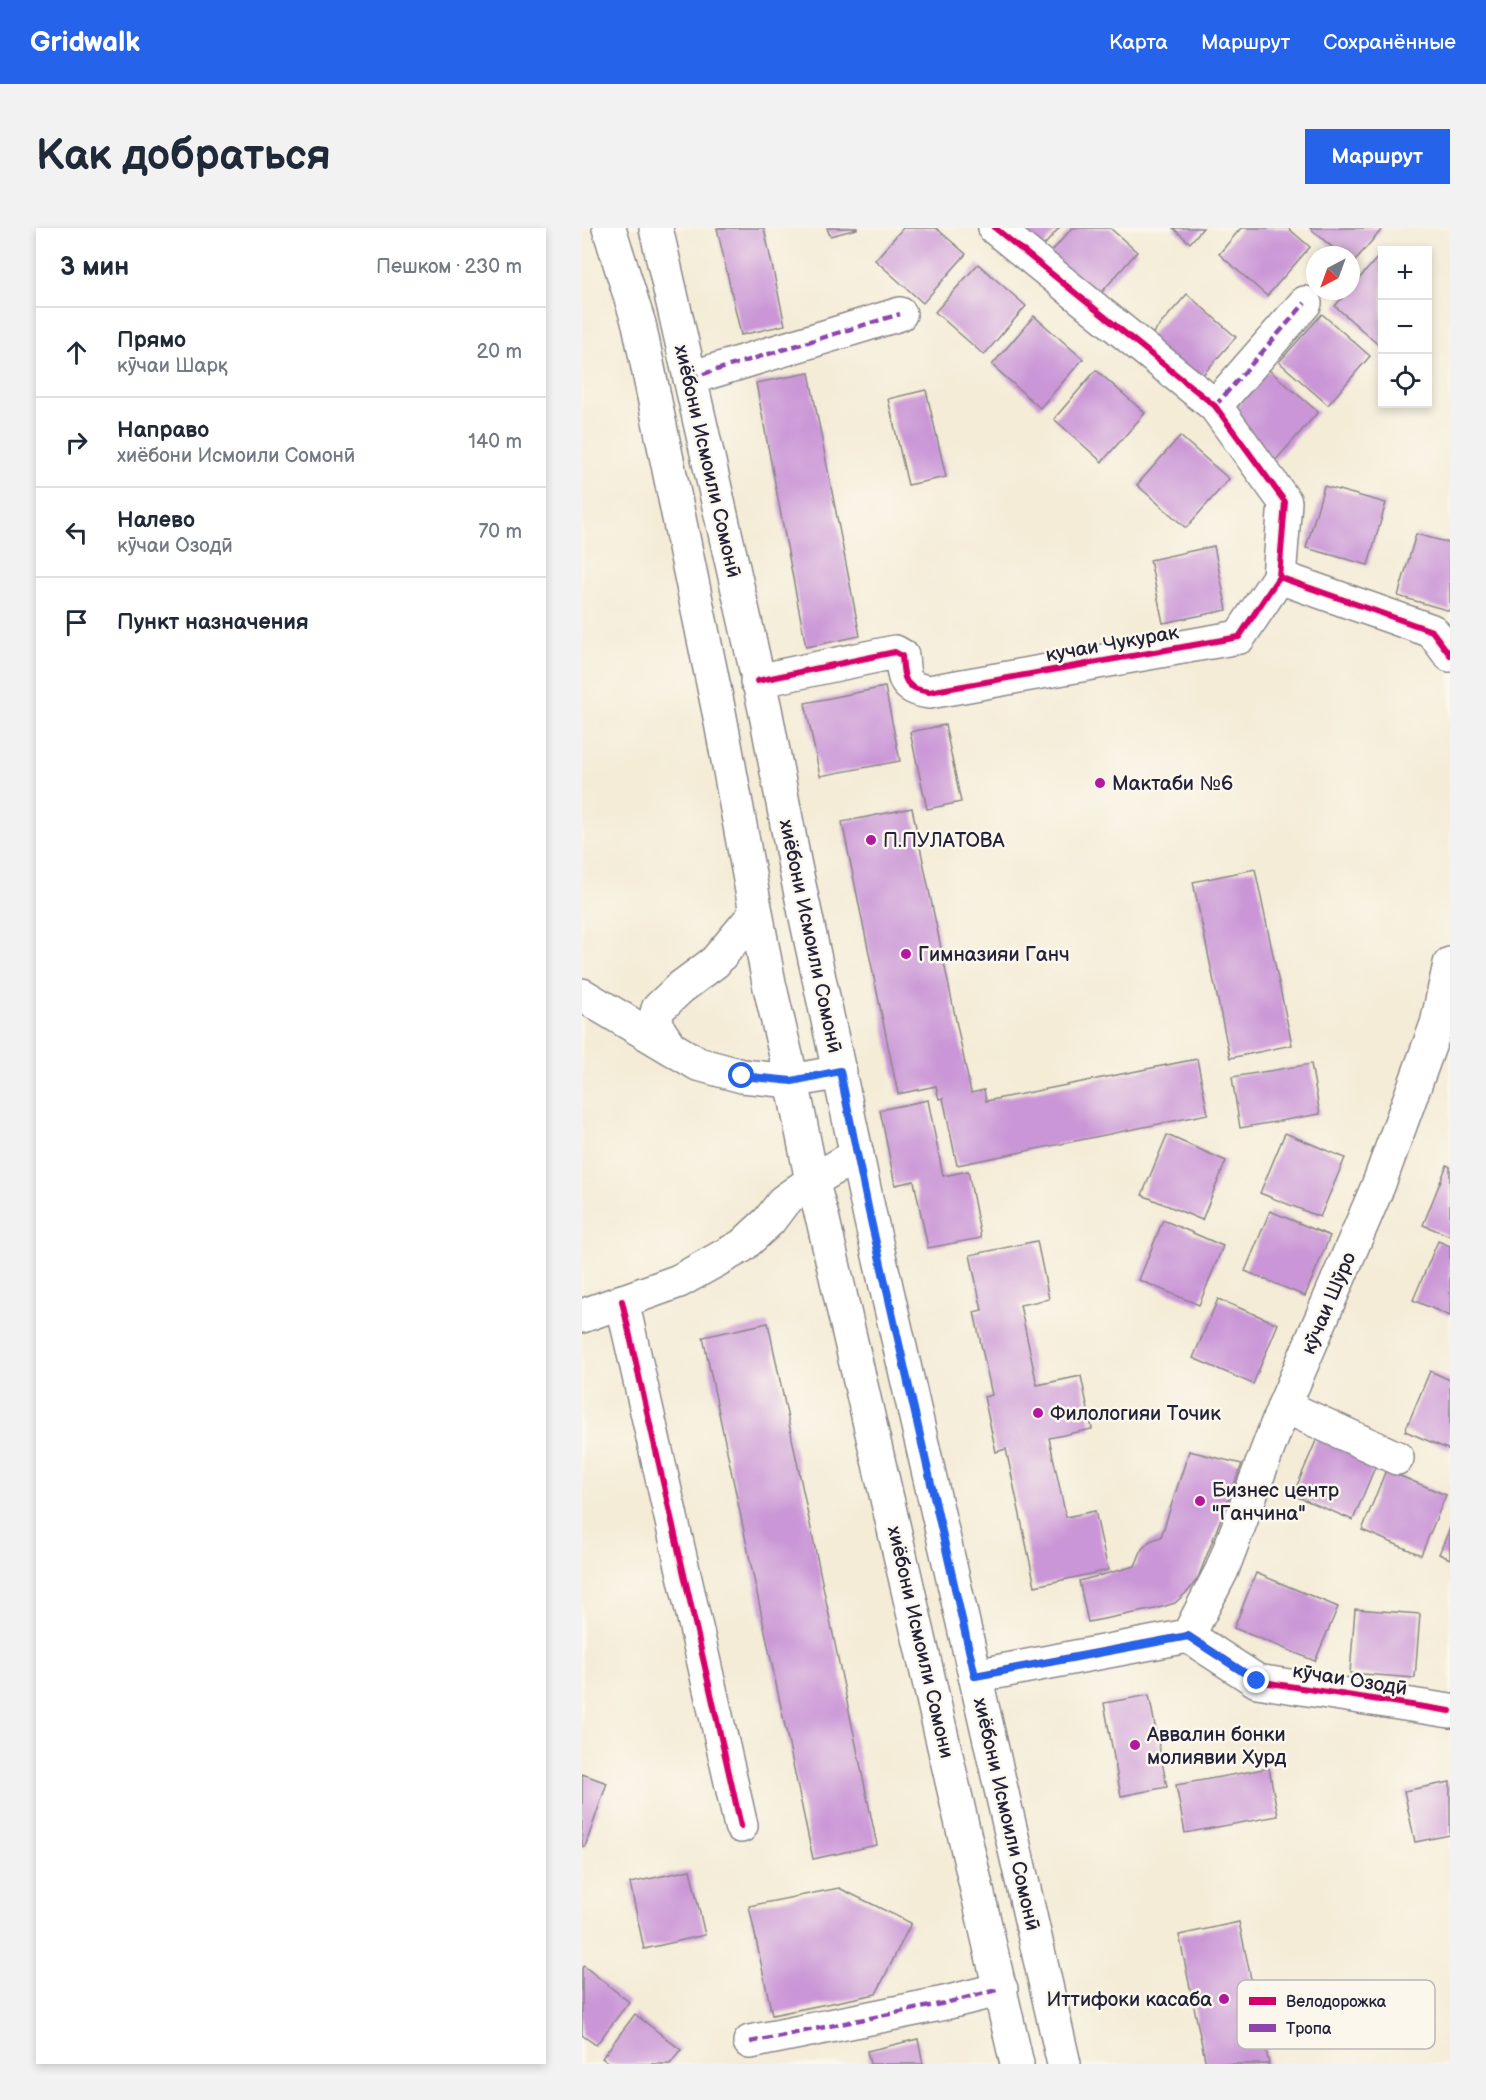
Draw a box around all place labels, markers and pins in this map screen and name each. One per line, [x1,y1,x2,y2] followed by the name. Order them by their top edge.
[1112,772,1233,796] place label: Мактаби №6
[1093,776,1107,790] marker: Мактаби №6
[883,829,1005,853] place label: П.ПУЛАТОВА
[864,833,878,847] marker: П.ПУЛАТОВА
[918,943,1069,967] place label: Гимназияи Ганч
[899,947,913,961] marker: Гимназияи Ганч
[1050,1402,1221,1426] place label: Филологияи Точик
[1031,1406,1045,1420] marker: Филологияи Точик
[1212,1479,1340,1526] place label: Бизнес центр "Ганчина"
[1193,1494,1207,1508] marker: Бизнес центр "Ганчина"
[1146,1723,1286,1770] place label: Аввалин бонки молиявии Хурд
[1128,1738,1142,1752] marker: Аввалин бонки молиявии Хурд
[1047,1988,1212,2012] place label: Иттифоки касаба
[1217,1992,1231,2006] marker: Иттифоки касаба

